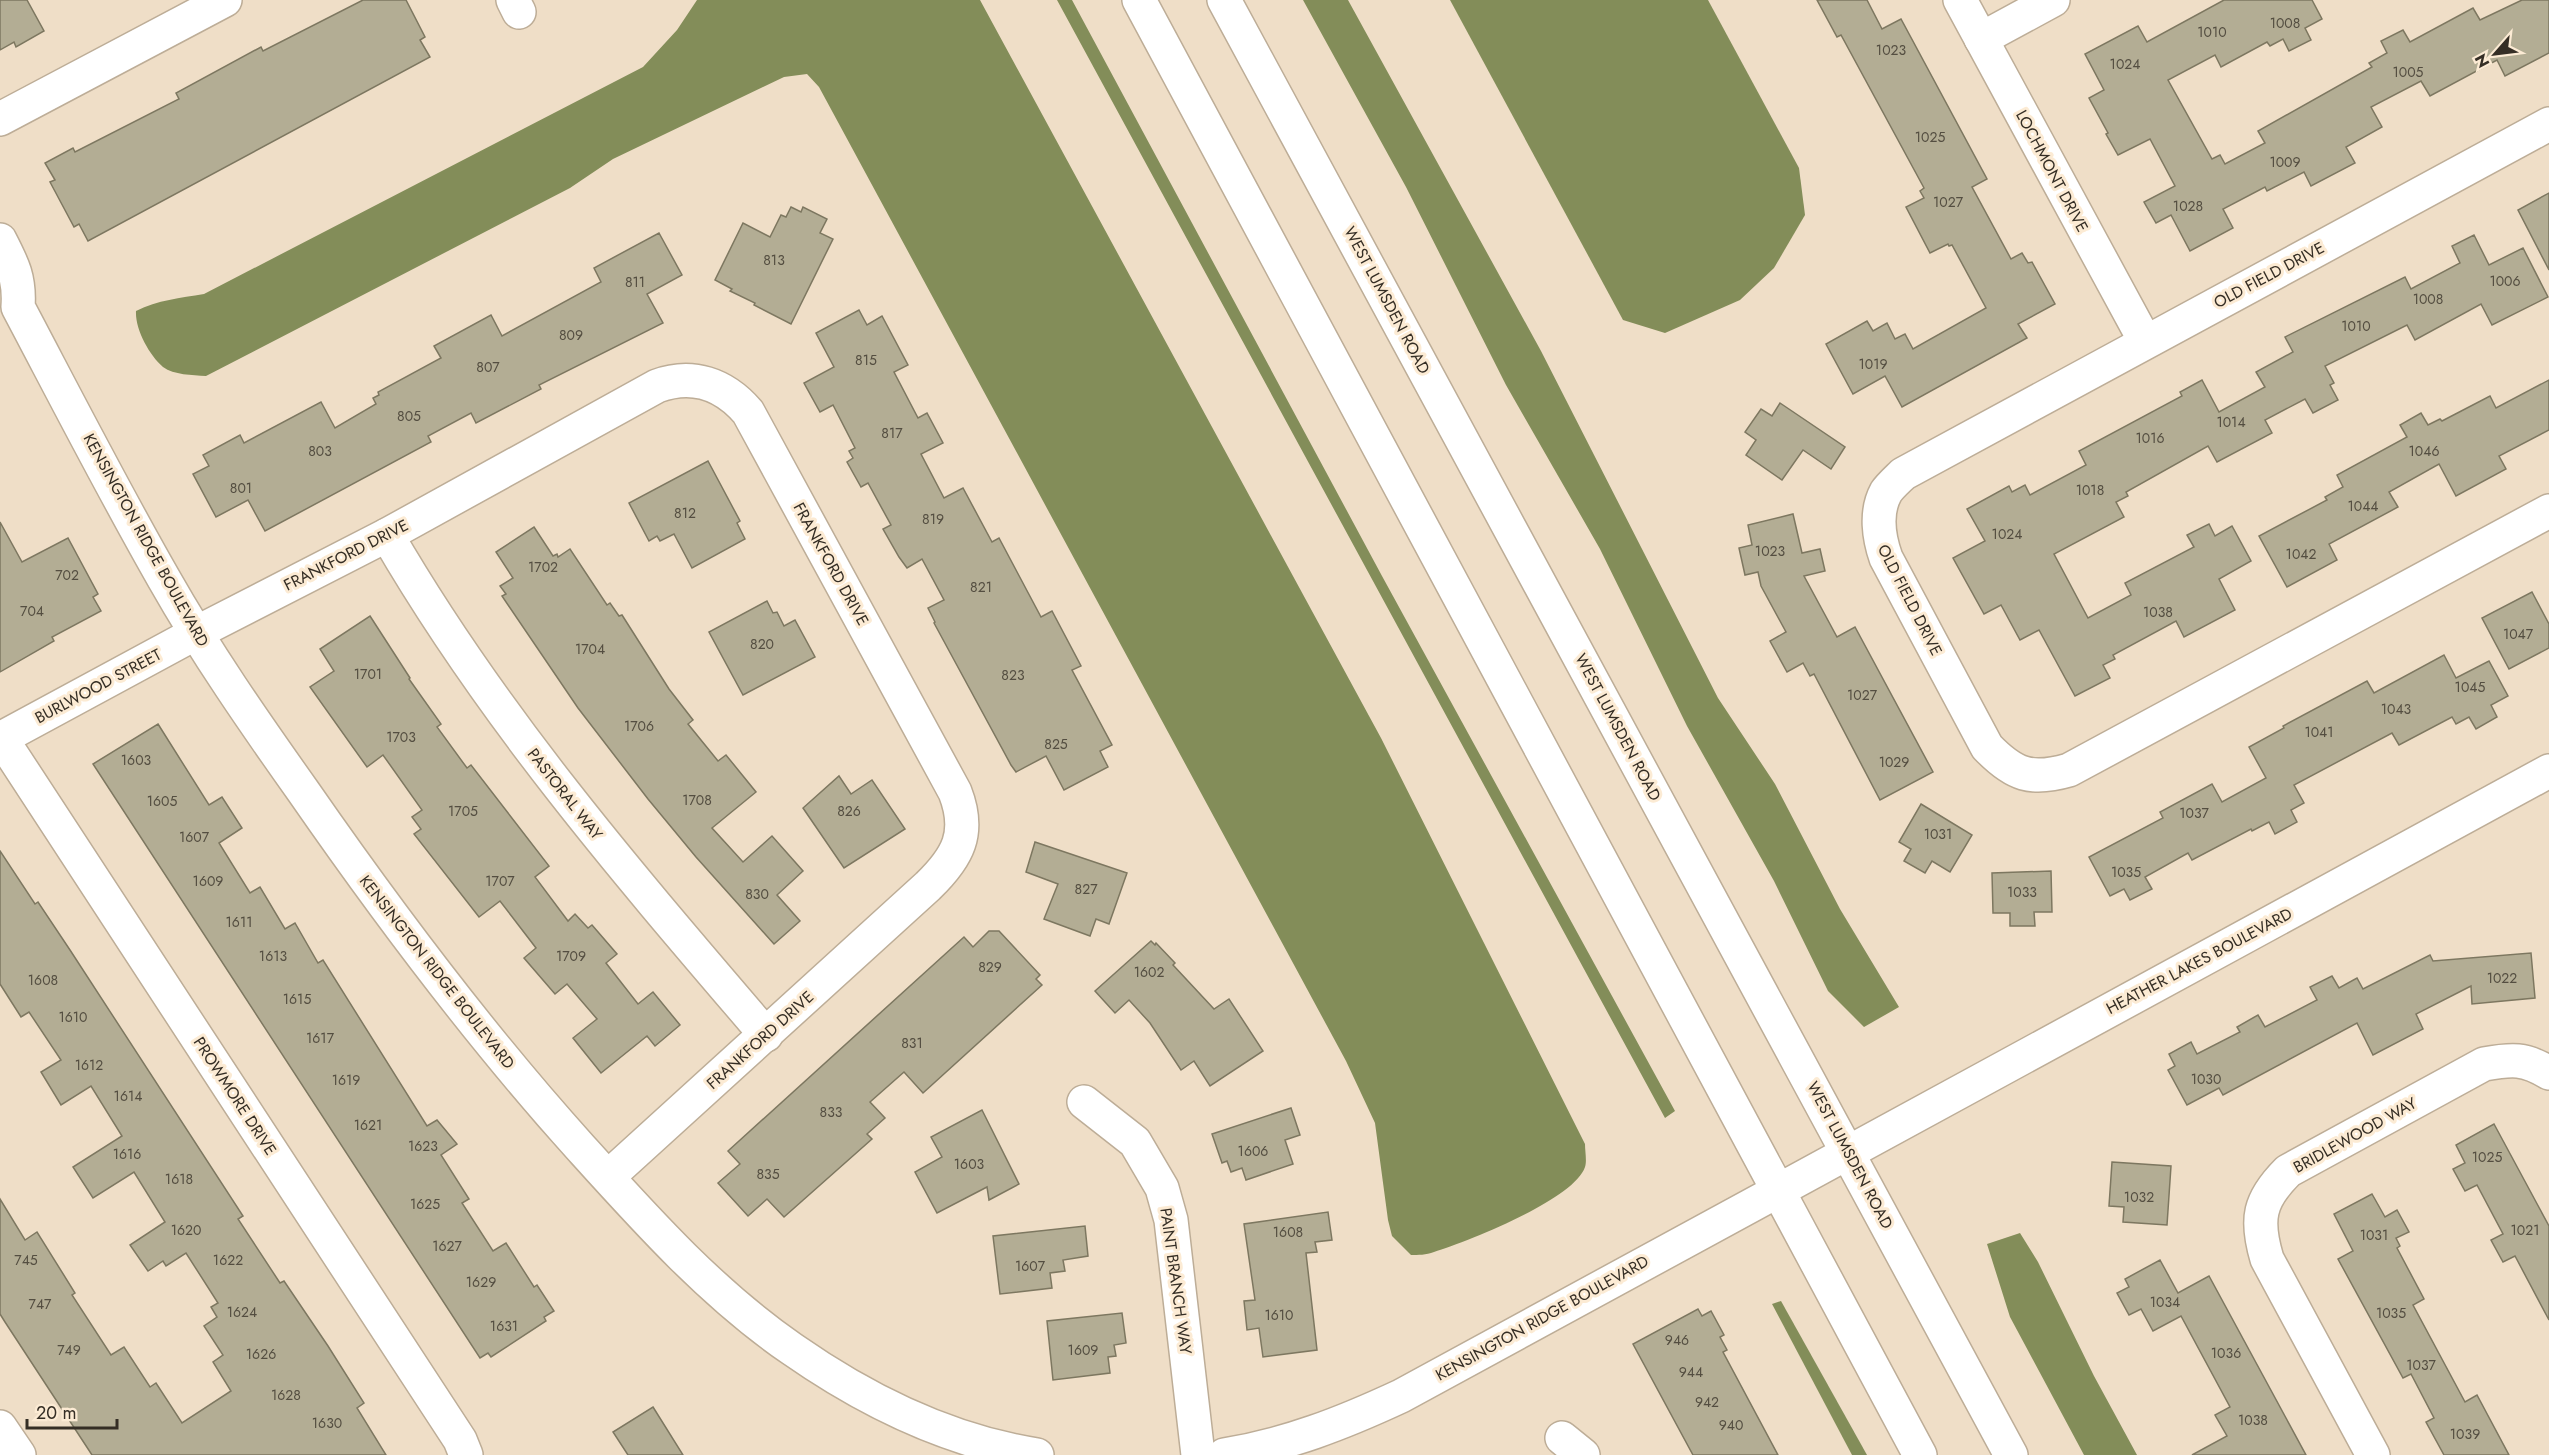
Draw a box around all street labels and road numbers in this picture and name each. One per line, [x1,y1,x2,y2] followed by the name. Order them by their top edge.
[2010,106,2094,236] street label: LOCHMONT DRIVE
[1338,222,1436,378] street label: WEST LUMSDEN ROAD
[2210,236,2328,314] street label: OLD FIELD DRIVE
[78,429,214,651] street label: KENSINGTON RIDGE BOULEVARD
[788,498,874,630] street label: FRANKFORD DRIVE
[280,514,412,596] street label: FRANKFORD DRIVE
[1872,540,1948,660] street label: OLD FIELD DRIVE
[31,643,166,729] street label: BURLWOOD STREET
[1569,649,1667,805] street label: WEST LUMSDEN ROAD
[522,743,608,845] street label: PASTORAL WAY
[354,870,520,1074] street label: KENSINGTON RIDGE BOULEVARD
[2102,902,2296,1020] street label: HEATHER LAKES BOULEVARD
[701,985,819,1095] street label: FRANKFORD DRIVE
[188,1032,282,1160] street label: PROWMORE DRIVE
[1801,1077,1899,1233] street label: WEST LUMSDEN ROAD
[2289,1092,2421,1178] street label: BRIDLEWOOD WAY
[1154,1206,1198,1356] street label: PAINT BRANCH WAY
[1431,1250,1653,1386] street label: KENSINGTON RIDGE BOULEVARD

